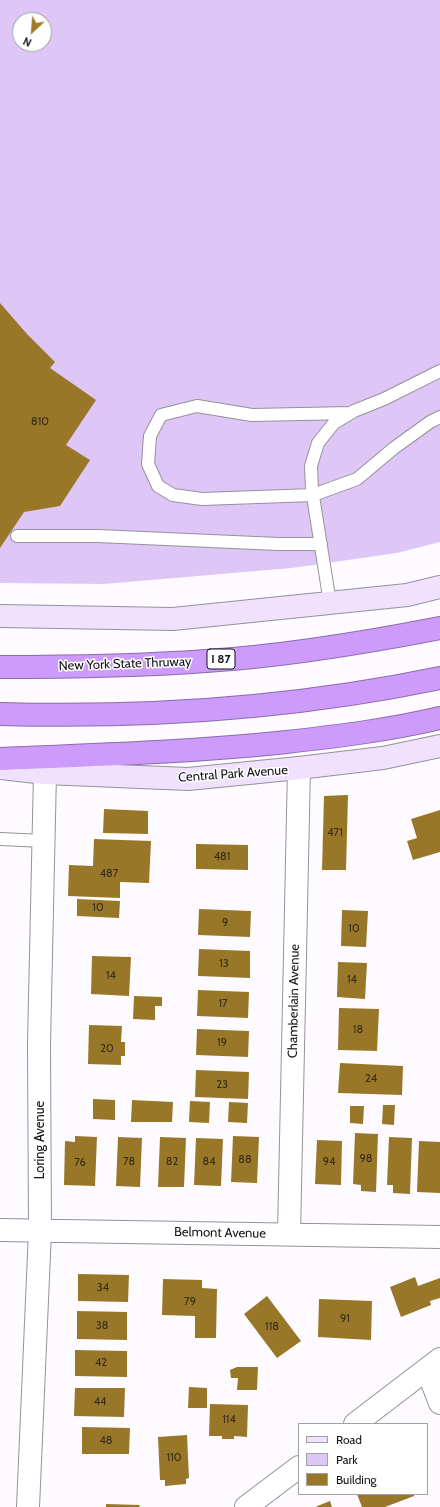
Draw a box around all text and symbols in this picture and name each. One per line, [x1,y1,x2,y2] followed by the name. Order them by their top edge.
[12,12,52,52] north arrow
[21,34,34,50] text: N
[31,415,49,429] house number: 810
[207,649,235,669] road number: I 87
[58,654,192,674] street label: New York State Thruway
[178,762,288,786] street label: Central Park Avenue
[327,826,343,840] house number: 471
[214,850,230,864] house number: 481
[100,867,118,881] house number: 487
[92,901,104,915] house number: 10
[222,916,228,930] house number: 9
[348,922,360,936] house number: 10
[285,944,303,1058] street label: Chamberlain Avenue
[219,957,229,971] house number: 13
[106,969,116,983] house number: 14
[347,973,357,987] house number: 14
[218,997,228,1011] house number: 17
[353,1023,363,1037] house number: 18
[217,1036,227,1050] house number: 19
[100,1042,114,1056] house number: 20
[365,1072,377,1086] house number: 24
[216,1078,228,1092] house number: 23
[32,1101,48,1179] street label: Loring Avenue
[360,1152,372,1166] house number: 98
[238,1153,252,1167] house number: 88
[123,1155,135,1169] house number: 78
[166,1155,178,1169] house number: 82
[202,1155,216,1169] house number: 84
[323,1155,335,1169] house number: 94
[74,1156,86,1170] house number: 76
[174,1224,266,1242] street label: Belmont Avenue
[97,1281,109,1295] house number: 34
[184,1295,196,1309] house number: 79
[340,1312,350,1326] house number: 91
[96,1319,108,1333] house number: 38
[265,1320,279,1334] house number: 118
[95,1356,107,1370] house number: 42
[94,1395,106,1409] house number: 44
[222,1413,236,1427] house number: 114
[298,1423,428,1495] legend
[336,1432,362,1447] text: Road
[99,1434,113,1448] house number: 48
[167,1451,181,1465] house number: 110
[336,1452,358,1467] text: Park
[336,1472,377,1487] text: Building

